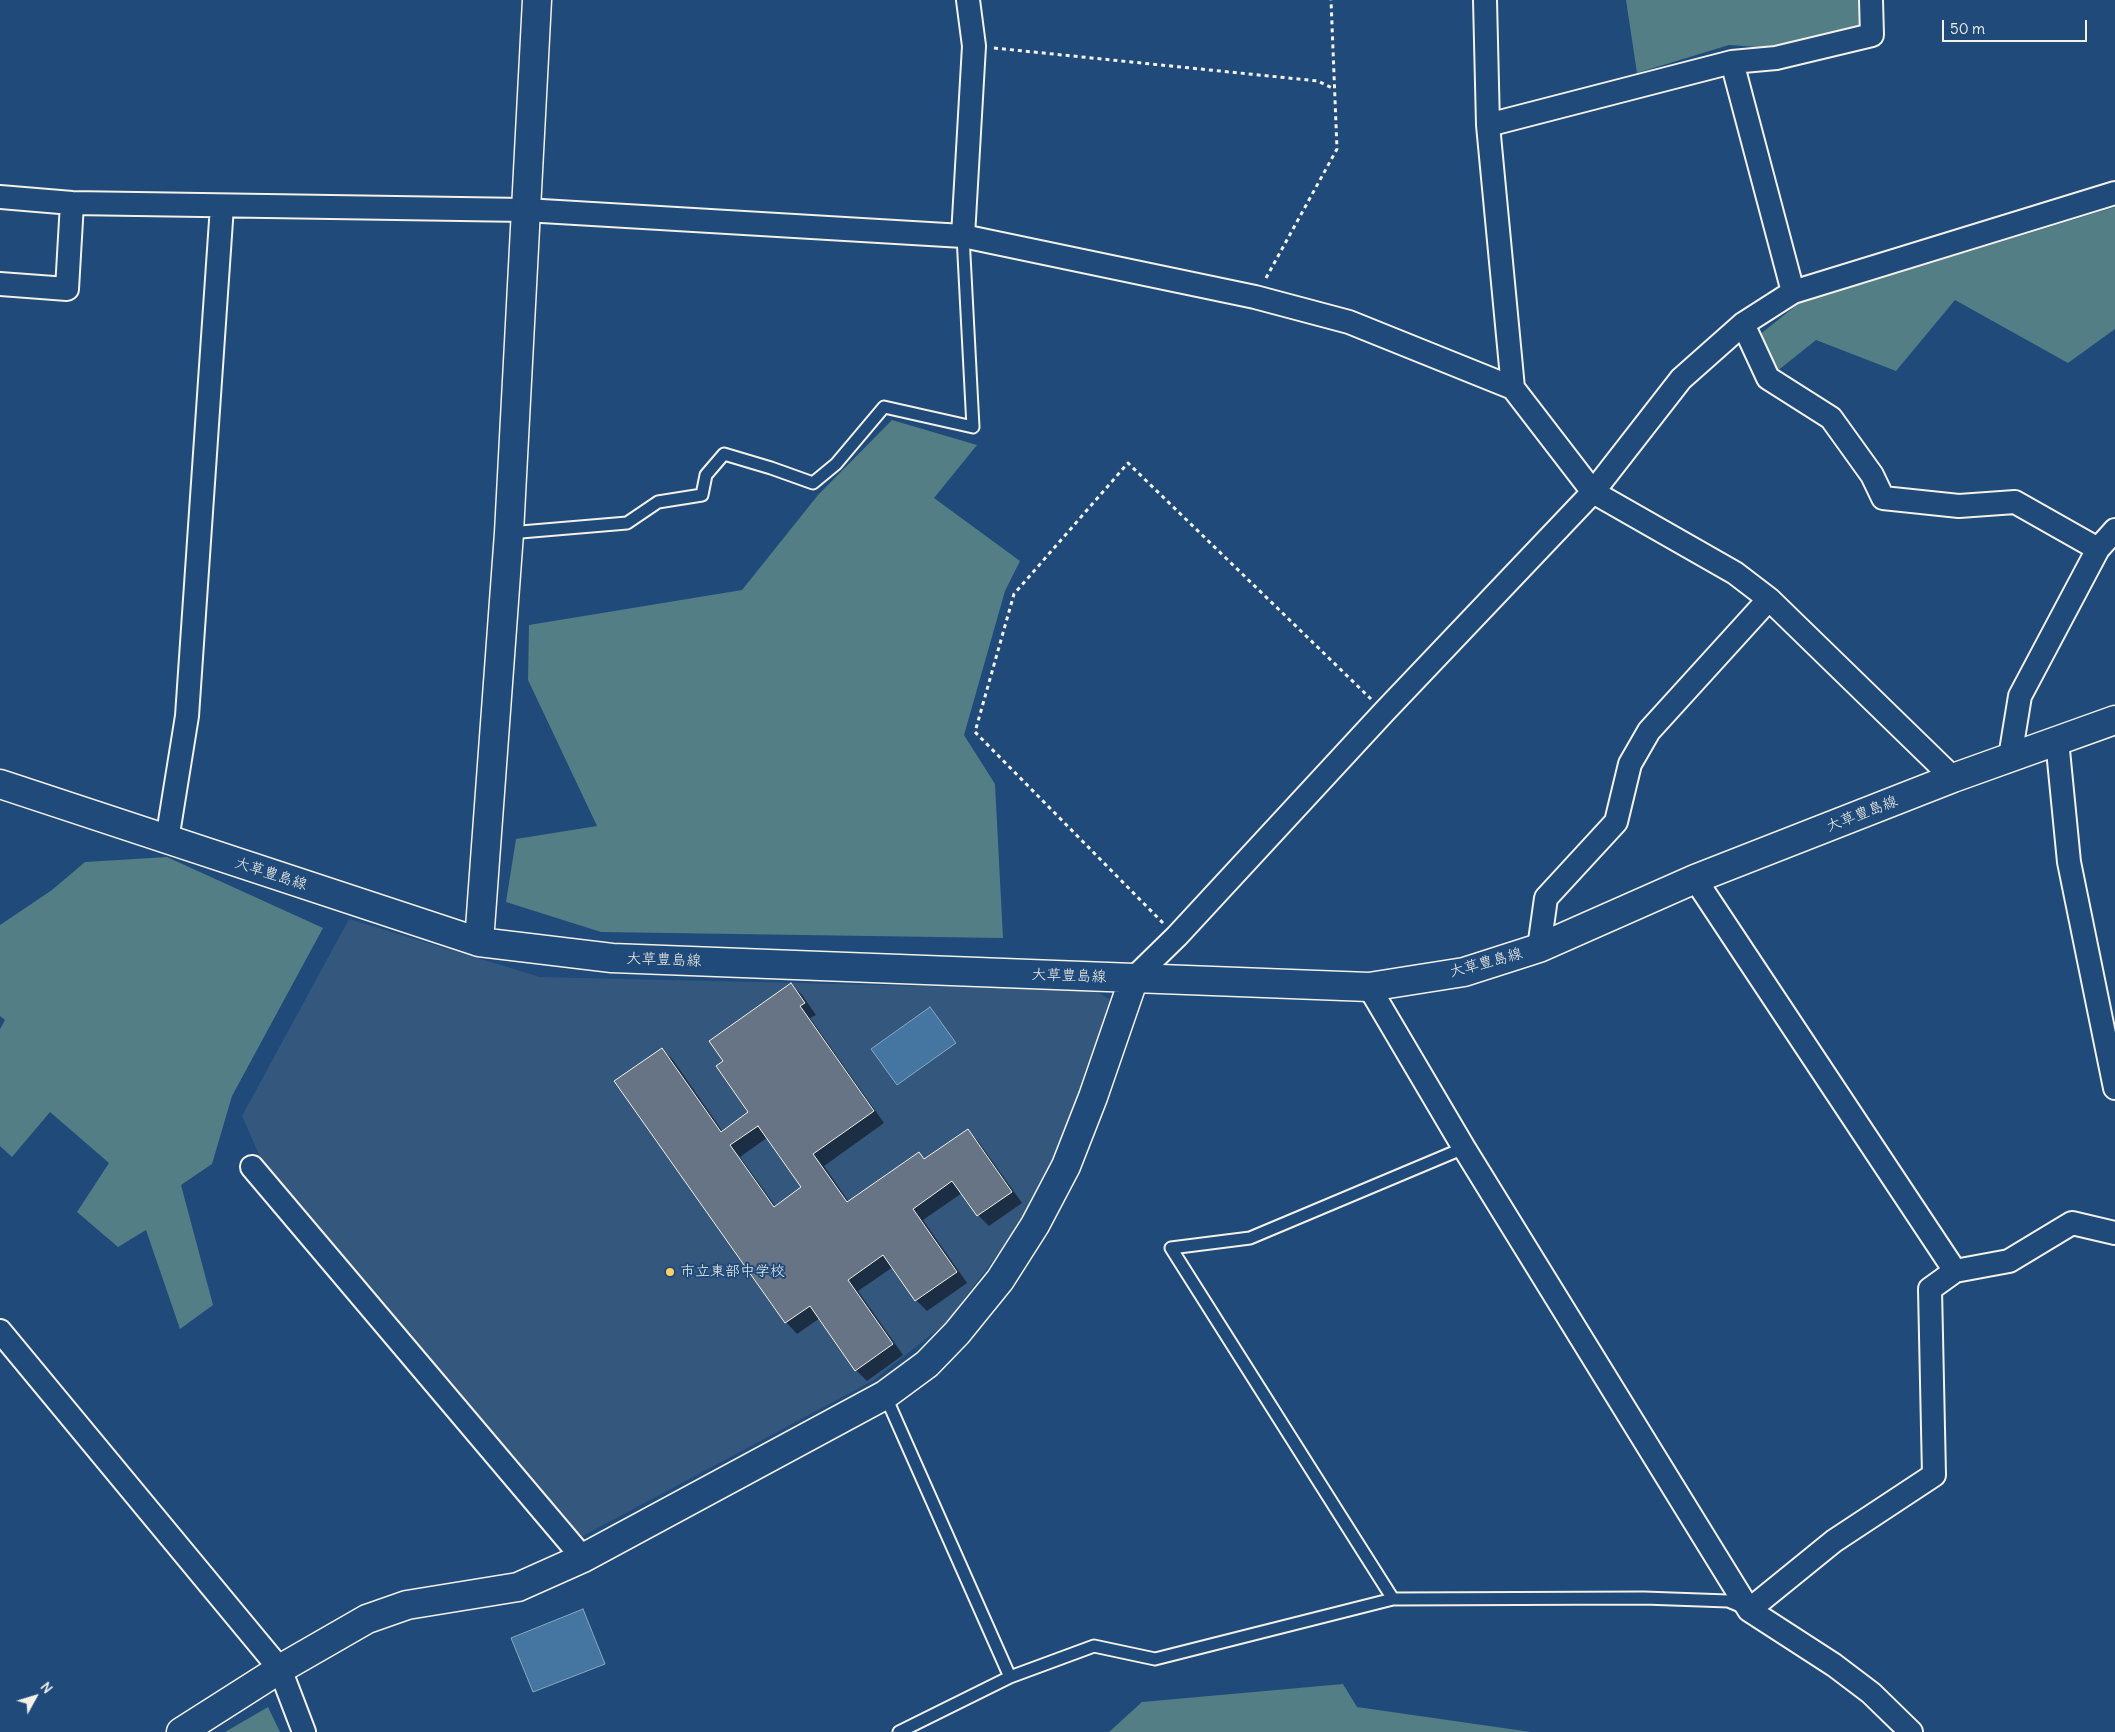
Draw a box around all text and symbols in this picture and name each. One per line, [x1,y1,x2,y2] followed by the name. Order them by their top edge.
[1945,10,2090,42] scale bar
[1950,19,1985,38] text: 50 m
[1824,792,1900,836] street label: 大草豊島線
[233,854,309,894] street label: 大草豊島線
[1447,945,1525,981] street label: 大草豊島線
[626,950,702,970] street label: 大草豊島線
[1031,966,1107,986] street label: 大草豊島線
[680,1263,785,1281] place label: 市立東部中学校
[664,1266,676,1278] marker: 市立東部中学校
[10,1672,60,1722] north arrow
[37,1678,57,1697] text: N

